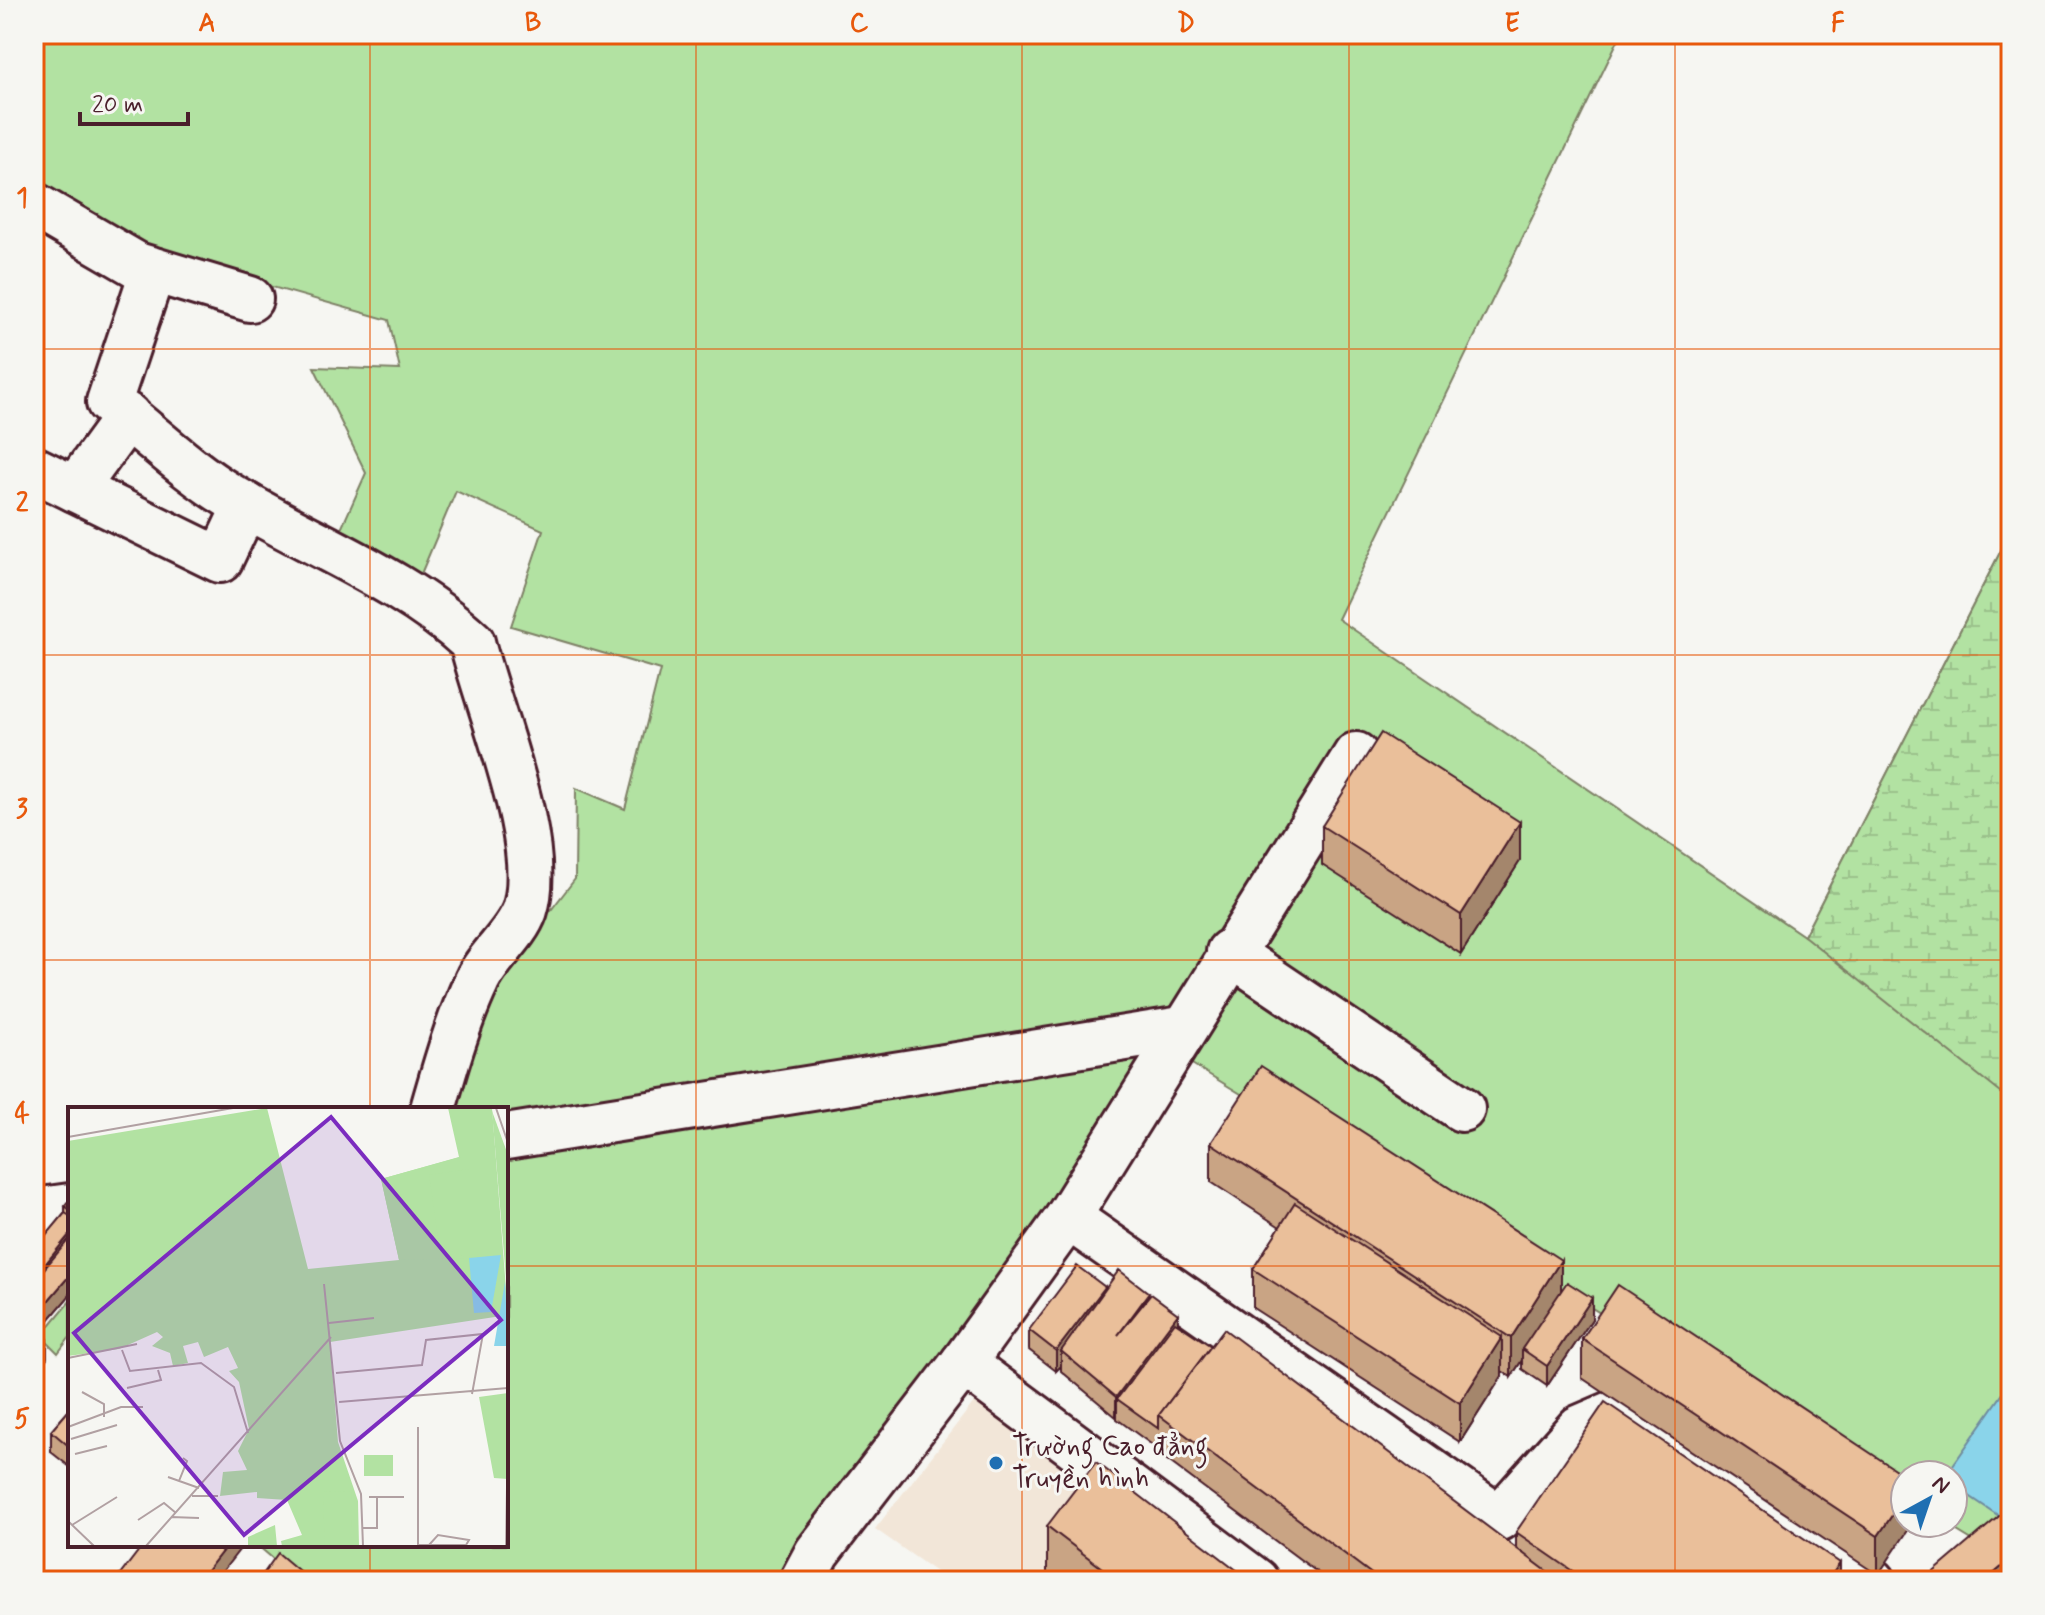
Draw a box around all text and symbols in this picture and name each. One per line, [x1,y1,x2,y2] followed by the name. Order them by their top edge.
[198,7,216,41] text: A
[525,7,541,41] text: B
[850,7,869,41] text: C
[1177,7,1195,41] text: D
[1504,7,1520,41] text: E
[1831,7,1845,41] text: F
[80,76,188,126] scale bar
[92,90,143,121] text: 20 m
[16,182,28,216] text: 1
[16,487,29,521] text: 2
[16,793,28,827] text: 3
[14,1098,30,1132] text: 4
[68,1107,508,1547] inset map
[14,1403,30,1437] text: 5
[1012,1429,1208,1498] place label: Trường Cao đẳng Truyền hình
[987,1454,1005,1472] marker: Trường Cao đẳng Truyền hình
[1889,1459,1969,1539] north arrow
[1926,1470,1955,1501] text: N

